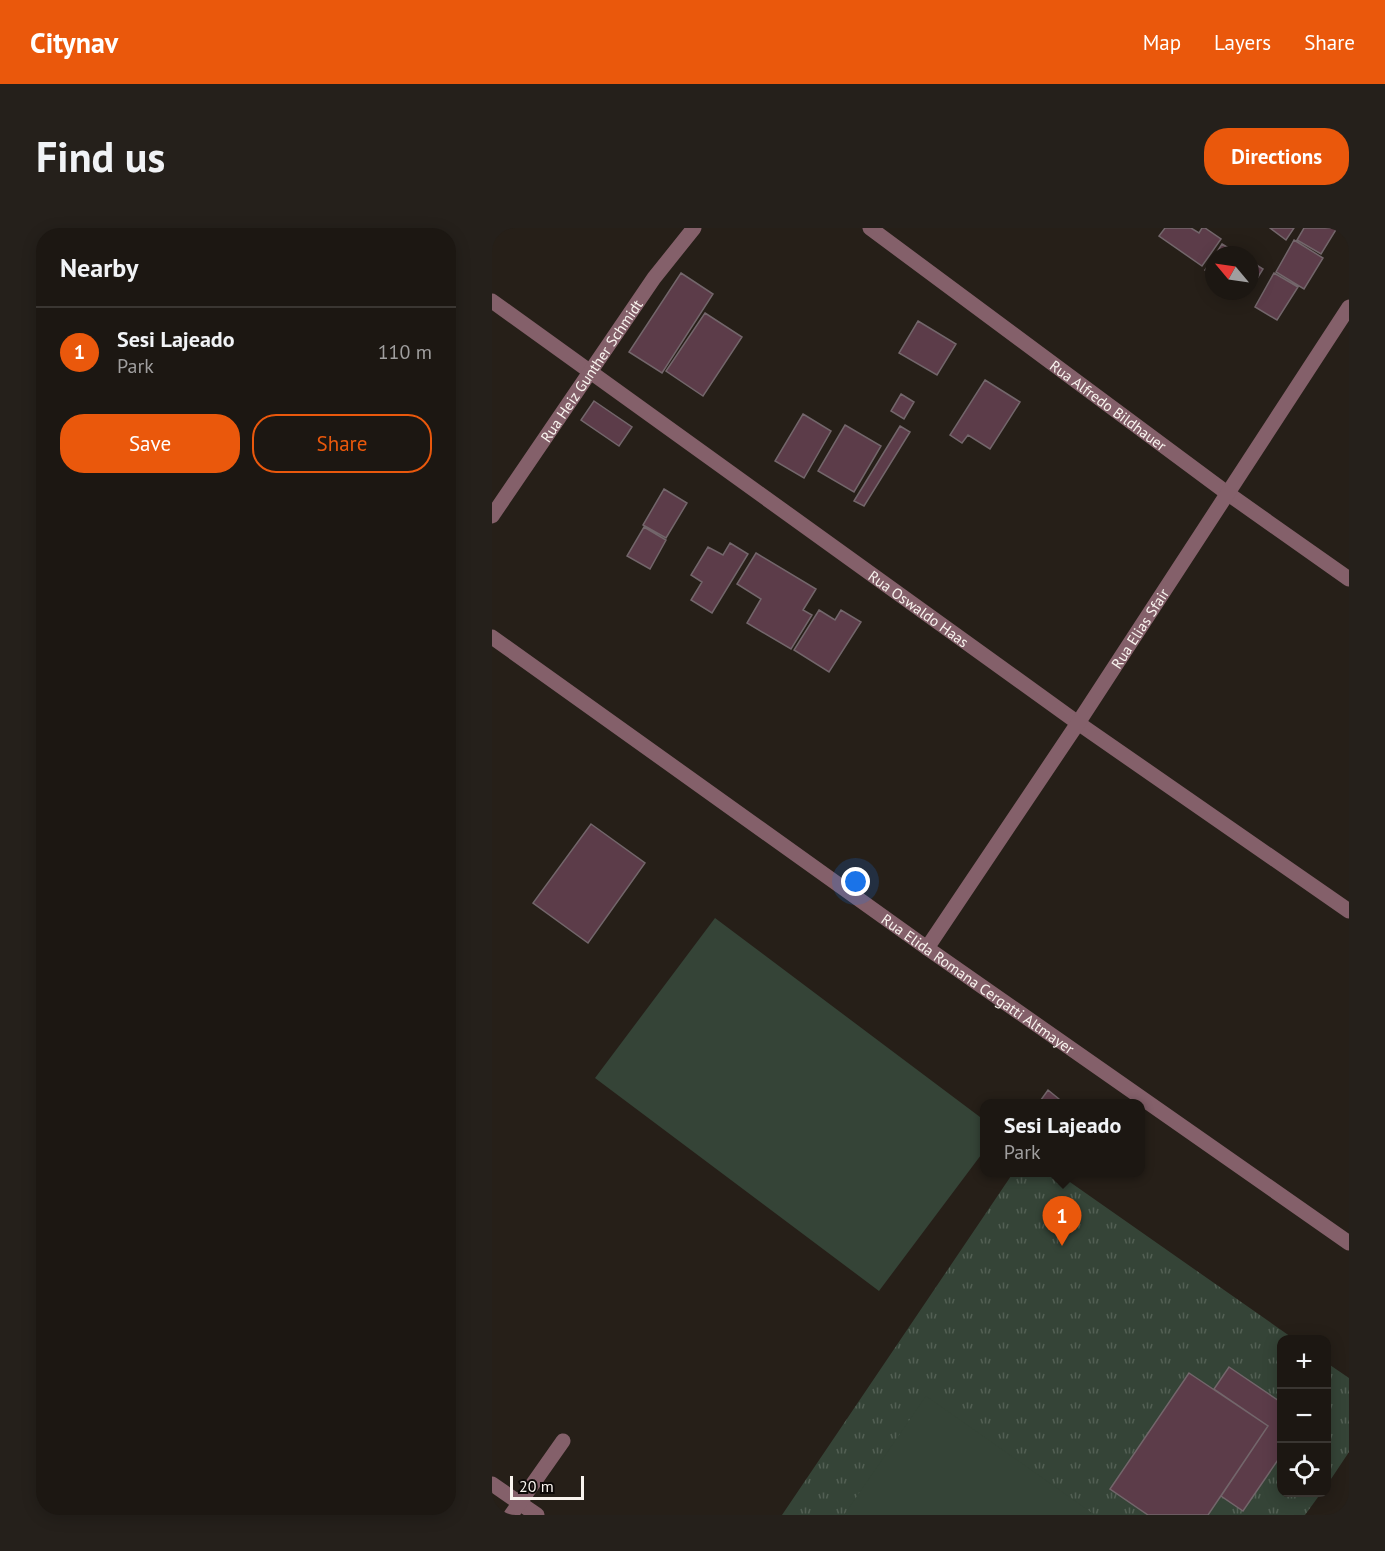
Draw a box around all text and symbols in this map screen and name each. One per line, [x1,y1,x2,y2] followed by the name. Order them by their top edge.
[30,24,118,61] text: Citynav
[1143,29,1181,56] text: Map
[1214,29,1271,56] text: Layers
[1304,29,1355,56] text: Share
[1204,128,1349,185] button: Directions
[36,129,165,184] text: Find us
[1205,246,1259,300] north arrow
[60,251,138,284] text: Nearby
[536,296,646,445] street label: Rua Heiz Gunther Schmidt
[117,325,234,353] text: Sesi Lajeado
[74,339,85,365] text: 1
[378,339,432,365] text: 110 m
[117,353,154,379] text: Park
[1046,356,1171,455] street label: Rua Alfredo Bildhauer
[60,414,240,473] button: Save
[252,414,432,473] button: Share
[865,566,973,651] street label: Rua Oswaldo Haas
[1107,585,1173,672] street label: Rua Elias Sfair
[841,867,870,896] your location
[878,909,1078,1058] street label: Rua Elida Romana Cergatti Altmayer
[980,1099,1145,1177] popup
[1004,1111,1121,1139] text: Sesi Lajeado
[1004,1139,1041,1165] text: Park
[1042,1196,1082,1246] pin: 1
[1277,1335,1331,1497] map controls
[1277,1335,1331,1389] button: +
[1277,1389,1331,1443] button: −
[1277,1443,1331,1497] button: locate
[510,1473,584,1500] scale bar
[519,1476,554,1496] text: 20 m

